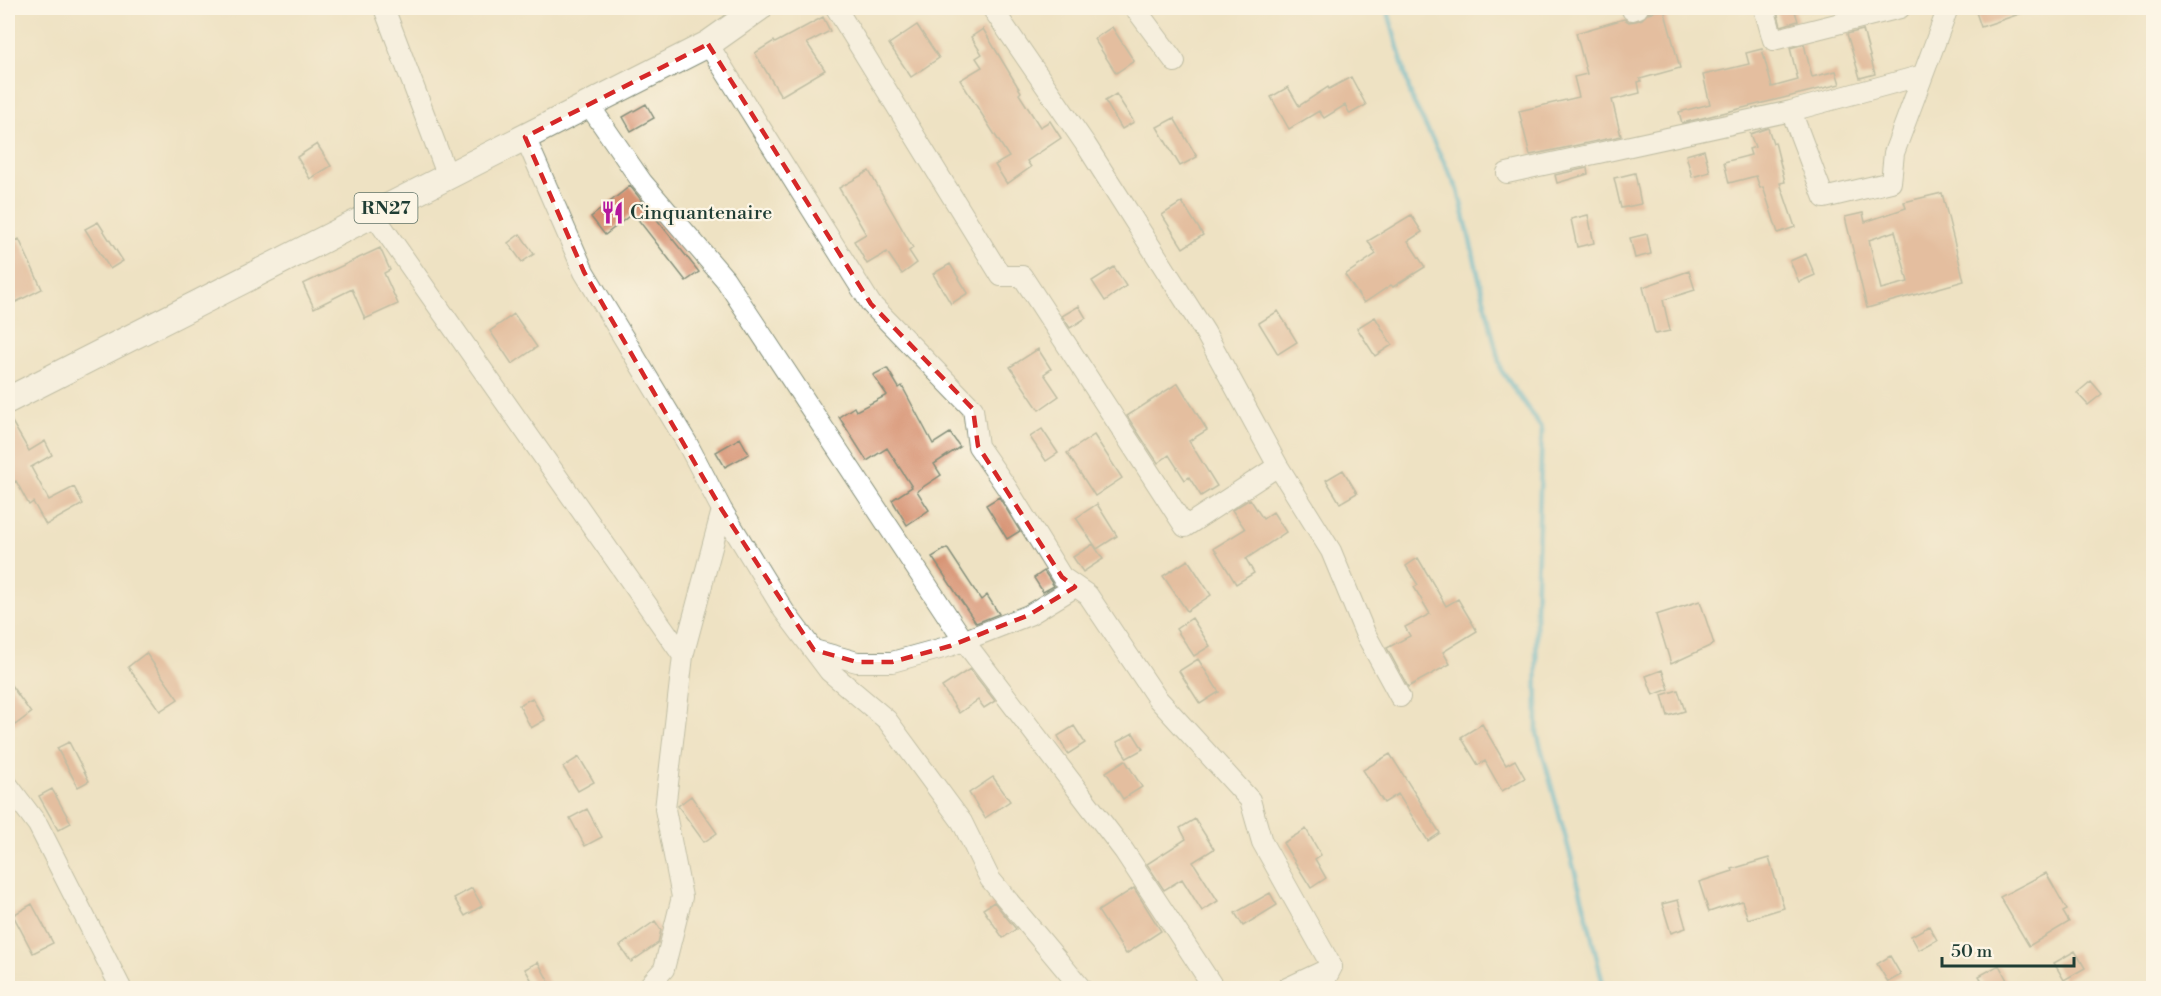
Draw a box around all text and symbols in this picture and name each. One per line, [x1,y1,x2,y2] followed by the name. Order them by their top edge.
[354,193,418,223] road number: RN27
[599,199,625,225] restaurant icon: Cinquantenaire
[630,201,772,226] place label: Cinquantenaire
[1942,930,2074,968] scale bar
[1951,940,1993,963] text: 50 m

